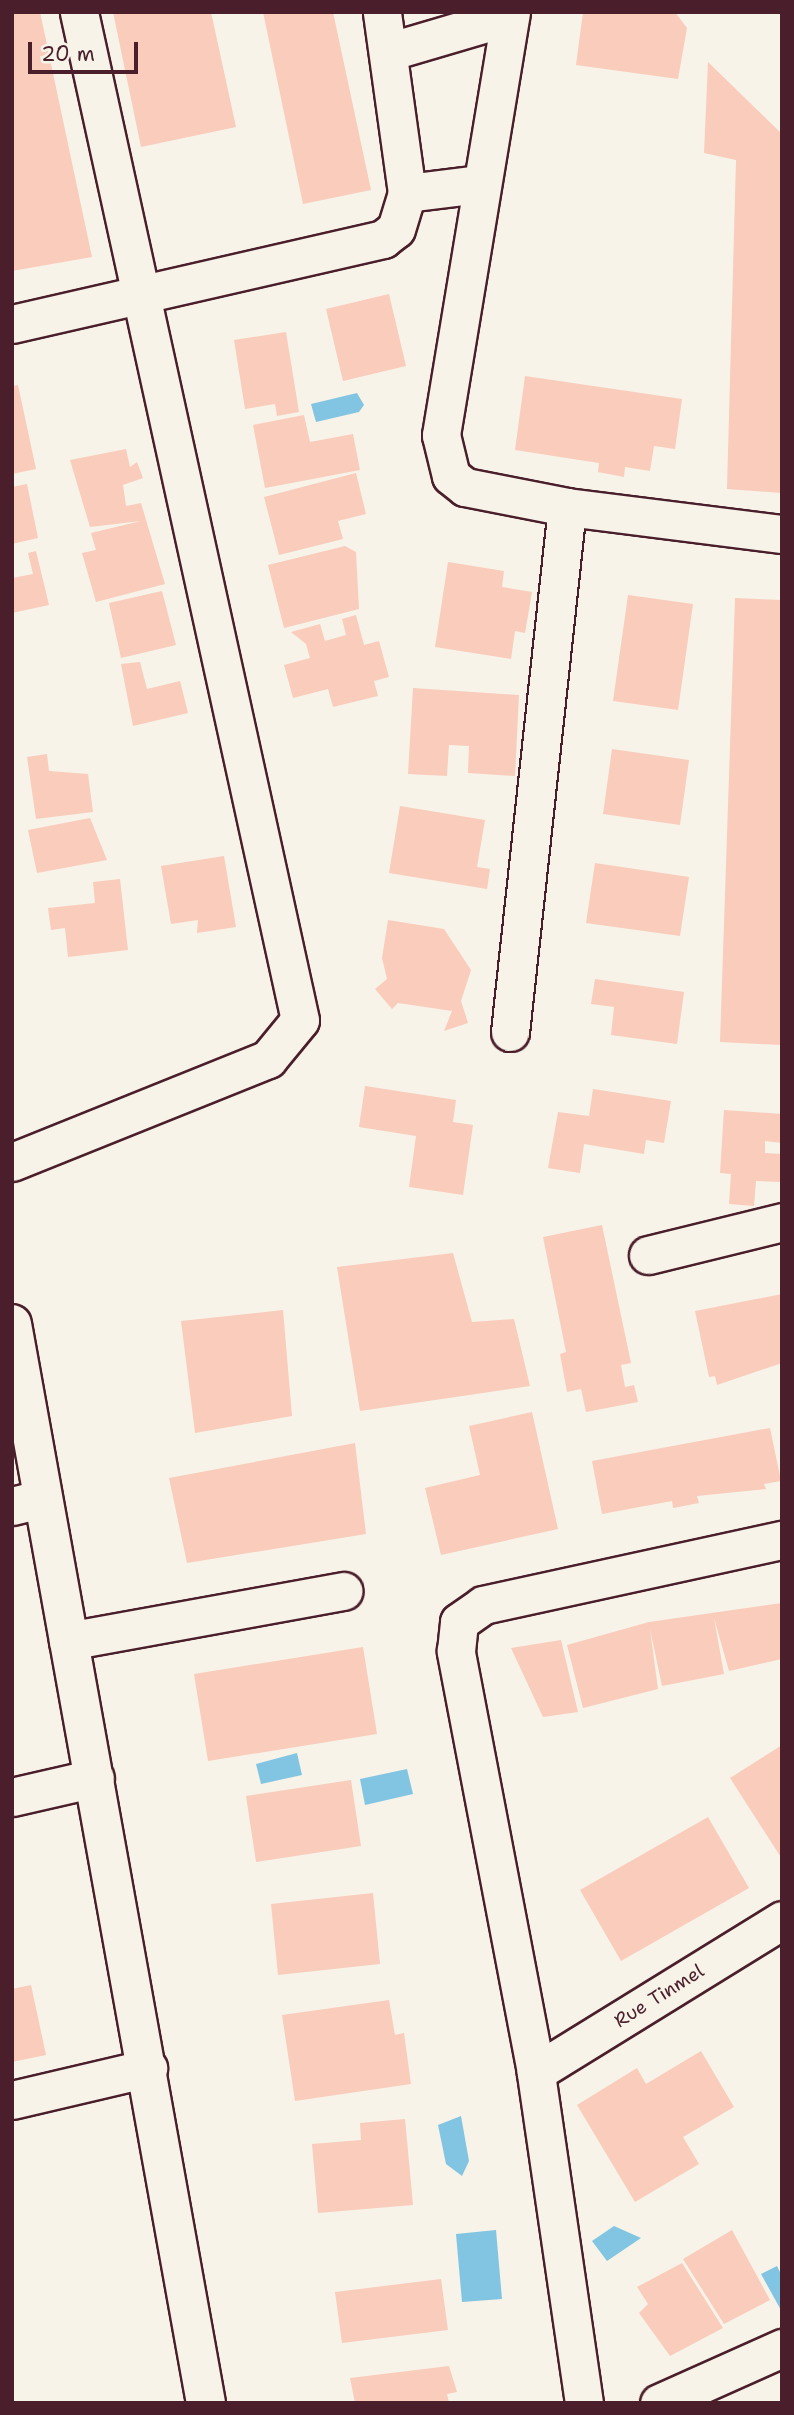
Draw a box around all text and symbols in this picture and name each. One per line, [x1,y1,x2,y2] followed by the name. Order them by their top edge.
[32,28,142,72] scale bar
[41,40,95,68] text: 20 m
[610,1959,708,2033] street label: Rue Tinmel

